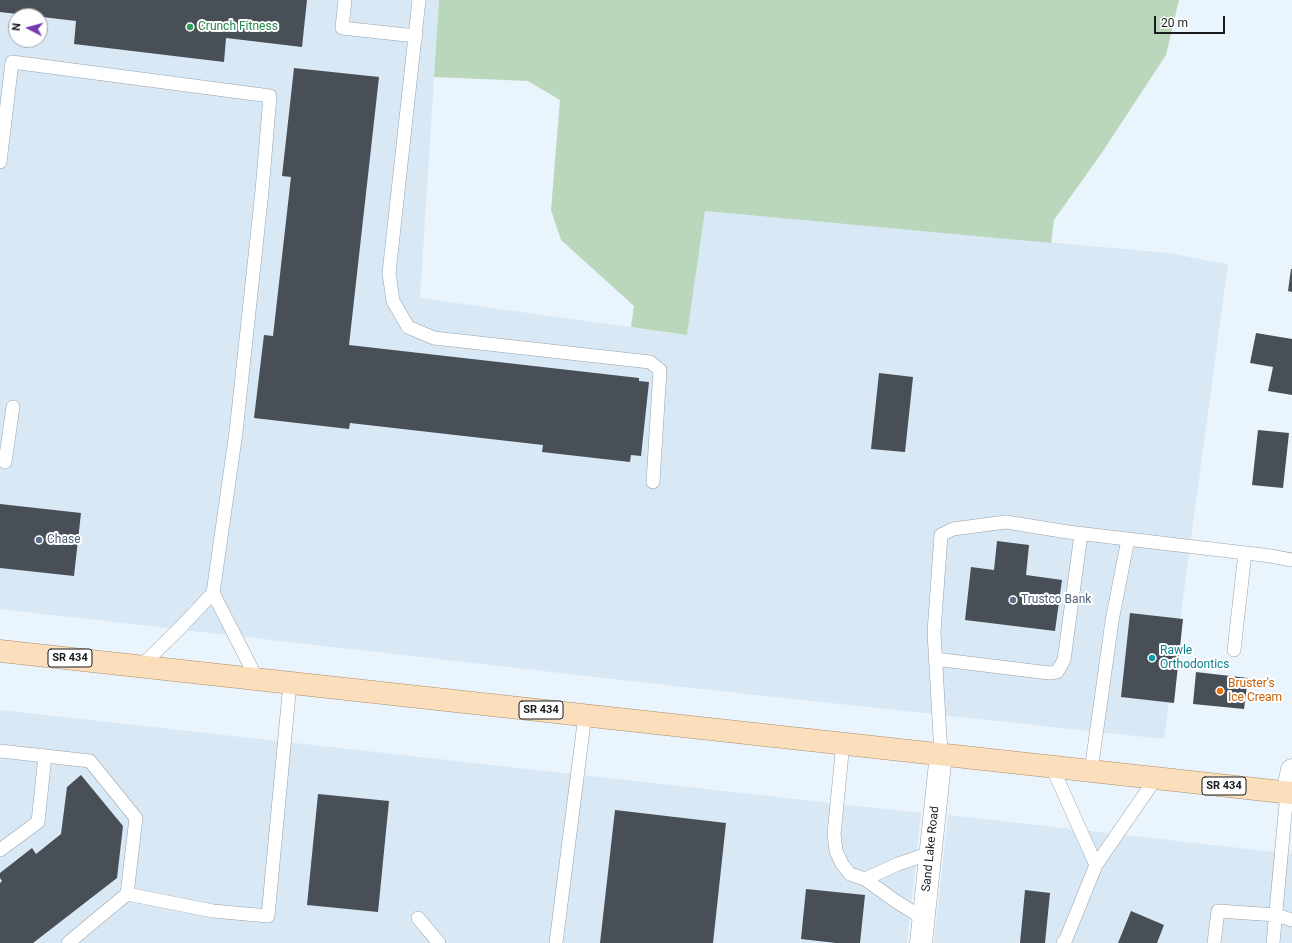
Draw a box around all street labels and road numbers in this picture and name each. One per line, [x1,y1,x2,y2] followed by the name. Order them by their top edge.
[48,649,92,667] road number: SR 434
[519,701,563,719] road number: SR 434
[1202,777,1246,795] road number: SR 434
[919,806,943,892] street label: Sand Lake Road

